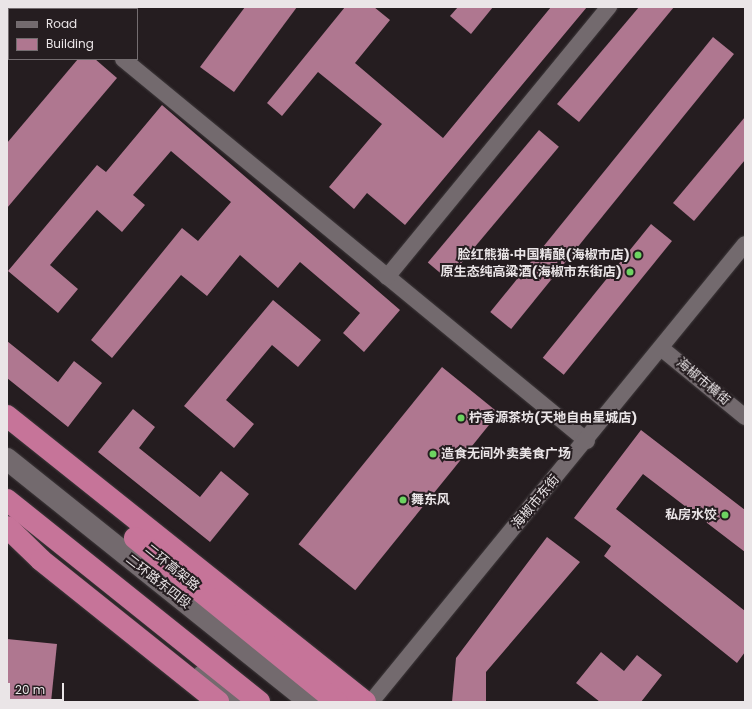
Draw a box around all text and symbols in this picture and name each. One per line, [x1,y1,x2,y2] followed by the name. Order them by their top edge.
[8,8,138,60] legend
[46,15,77,32] text: Road
[46,35,94,52] text: Building
[458,247,630,263] place label: 脸红熊猫·中国精酿(海椒市店)
[633,250,643,260] marker: 脸红熊猫·中国精酿(海椒市店)
[441,264,622,280] place label: 原生态纯高粱酒(海椒市东街店)
[625,267,635,277] marker: 原生态纯高粱酒(海椒市东街店)
[673,355,733,409] street label: 海椒市横街
[469,410,637,426] place label: 柠香源茶坊(天地自由星城店)
[456,413,466,423] marker: 柠香源茶坊(天地自由星城店)
[441,446,571,462] place label: 造食无间外卖美食广场
[428,449,438,459] marker: 造食无间外卖美食广场
[509,472,563,532] street label: 海椒市东街
[411,492,450,508] place label: 舞东风
[398,495,408,505] marker: 舞东风
[665,507,717,523] place label: 私房水饺
[720,510,730,520] marker: 私房水饺
[142,541,202,595] street label: 二环高架路
[122,552,194,612] street label: 二环路东四段
[10,675,66,701] scale bar
[15,681,45,698] text: 20 m

